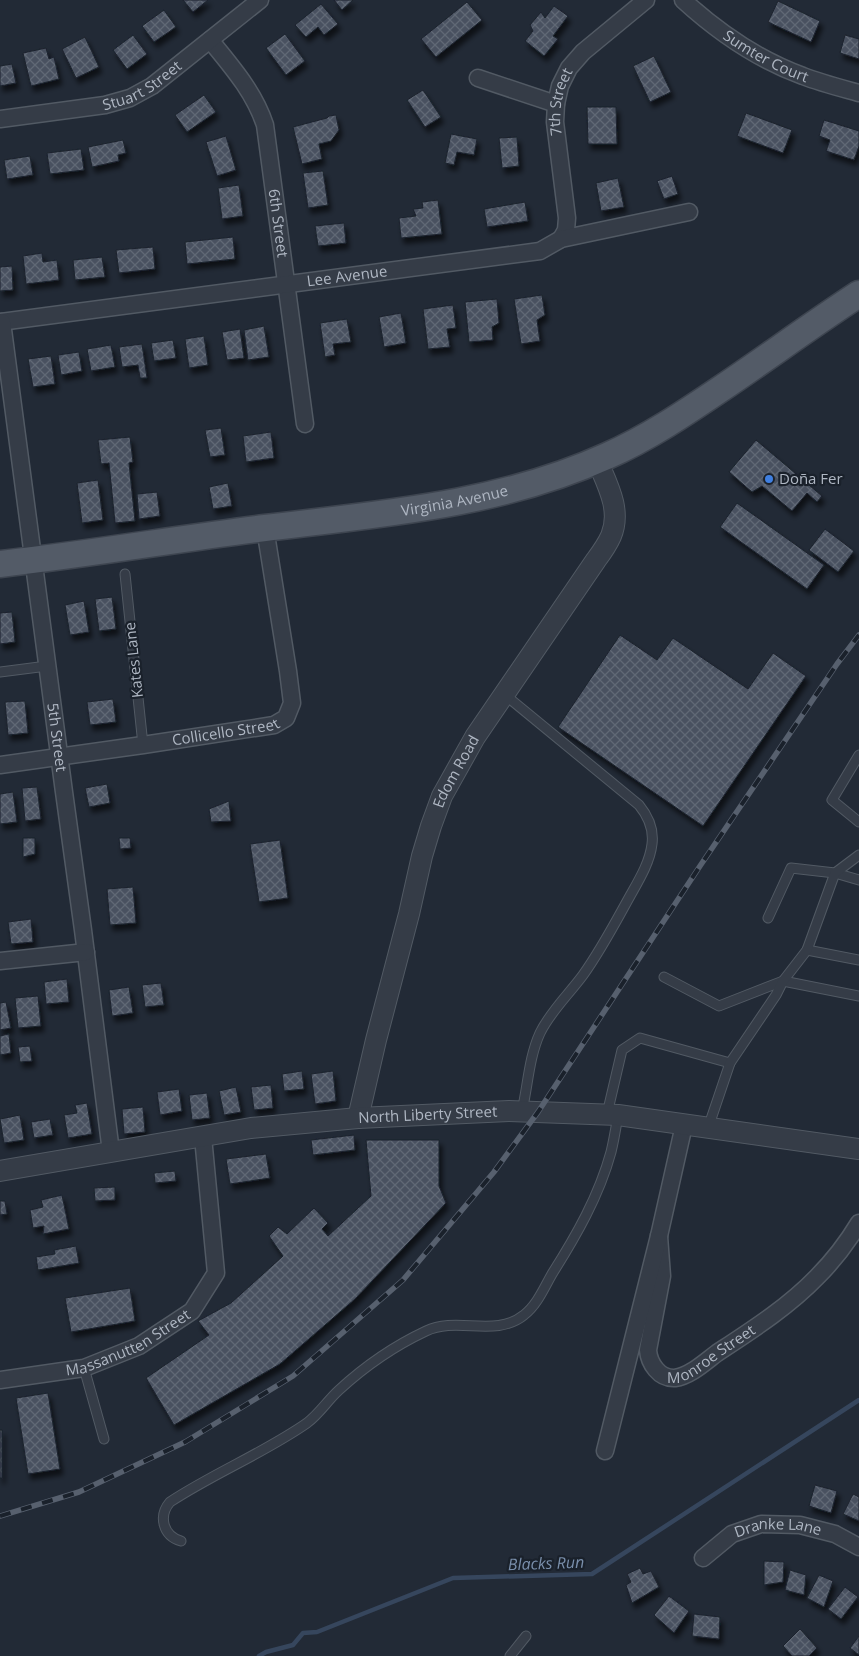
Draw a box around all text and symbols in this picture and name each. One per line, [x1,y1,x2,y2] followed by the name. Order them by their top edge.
[720,25,812,86] street label: Sumter Court
[100,55,185,114] street label: Stuart Street
[544,64,577,137] street label: 7th Street
[265,188,294,259] street label: 6th Street
[305,260,388,291] street label: Lee Avenue
[779,468,843,488] place label: Doña Fer
[763,473,775,485] marker: Doña Fer
[400,480,510,520] street label: Virginia Avenue
[119,621,147,699] street label: Kates Lane
[43,702,72,773] street label: 5th Street
[171,713,283,749] street label: Collicello Street
[428,731,483,810] street label: Edom Road
[358,1101,498,1127] street label: North Liberty Street
[64,1304,194,1380] street label: Massanutten Street
[667,1320,759,1387] street label: Monroe Street
[731,1513,824,1542] street label: Dranke Lane
[507,1551,585,1575] water label: Blacks Run

